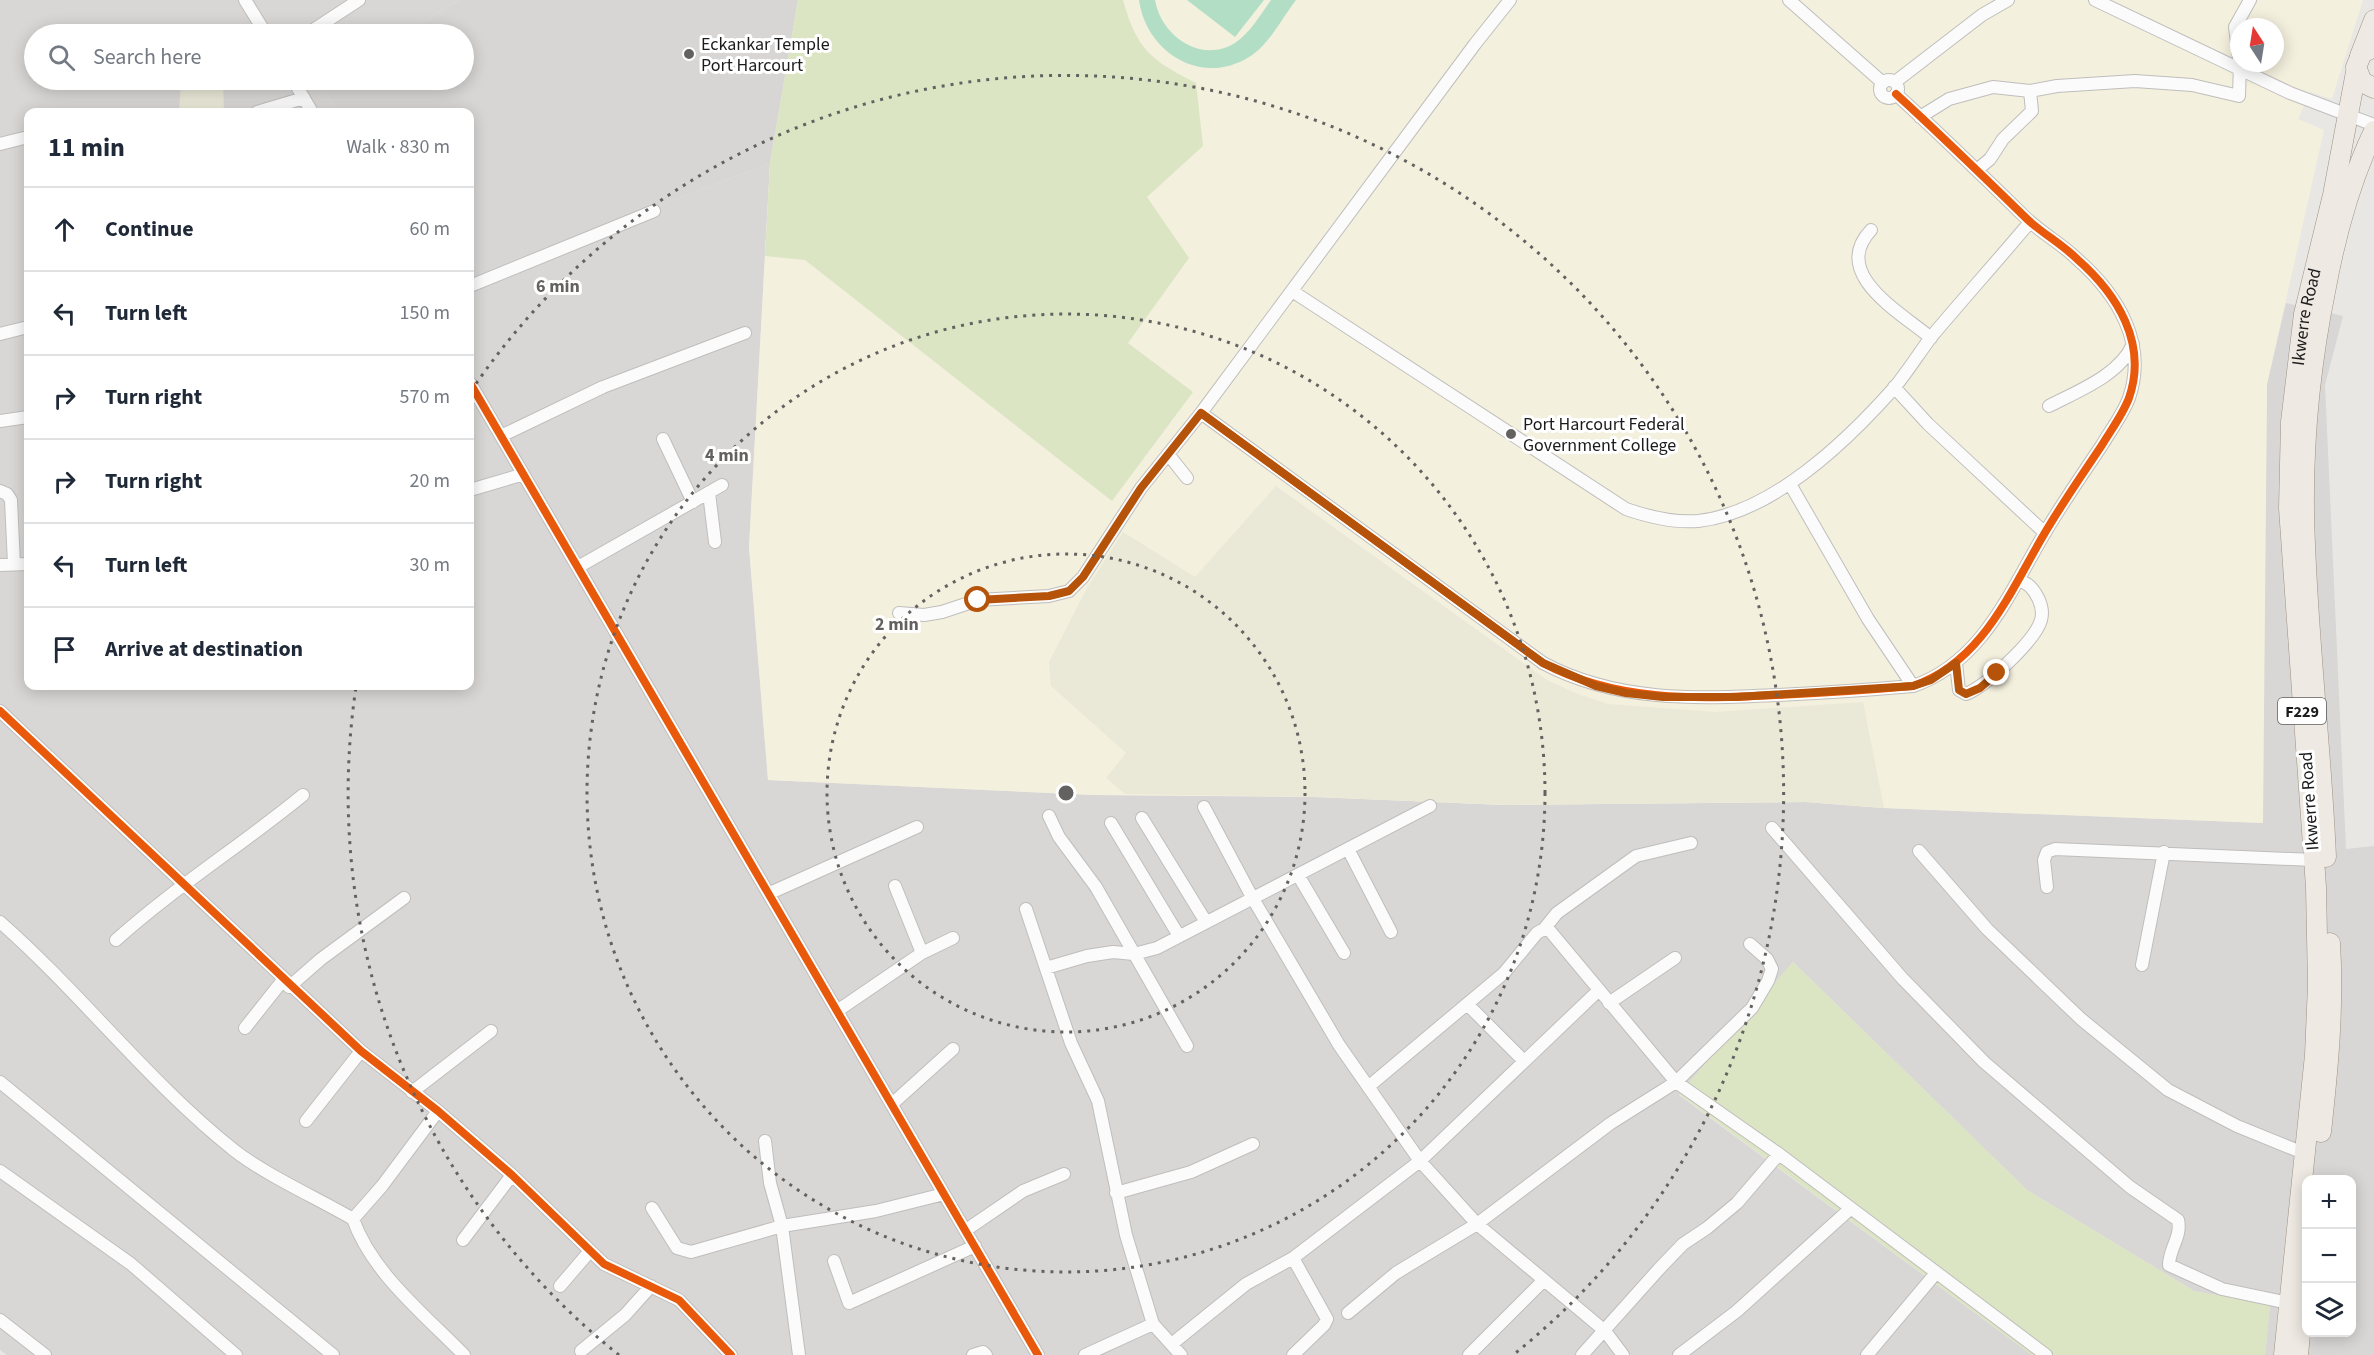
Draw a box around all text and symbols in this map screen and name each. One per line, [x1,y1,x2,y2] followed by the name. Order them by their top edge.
[2230,18,2284,72] north arrow
[24,24,474,90] search box
[701,32,830,78] place label: Eckankar Temple Port Harcourt
[45,41,78,74] icon: search
[93,41,201,73] text: Search here
[682,47,696,61] marker: Eckankar Temple Port Harcourt
[48,129,125,166] text: 11 min
[346,133,450,161] text: Walk · 830 m
[48,213,81,246] icon: ahead
[105,213,194,245] text: Continue
[410,215,450,243] text: 60 m
[2286,265,2328,367] street label: Ikwerre Road
[536,274,580,299] text: 6 min
[48,297,81,330] icon: left
[105,297,187,329] text: Turn left
[400,299,450,327] text: 150 m
[48,381,81,414] icon: right
[105,381,202,413] text: Turn right
[400,383,450,411] text: 570 m
[1523,412,1685,458] place label: Port Harcourt Federal Government College
[1504,427,1518,441] marker: Port Harcourt Federal Government College
[705,443,749,468] text: 4 min
[48,465,81,498] icon: right
[105,465,202,497] text: Turn right
[410,467,450,495] text: 20 m
[48,549,81,582] icon: left
[105,549,187,581] text: Turn left
[410,551,450,579] text: 30 m
[964,586,990,612] route start
[875,612,919,637] text: 2 min
[48,633,81,666] icon: arrive
[105,633,303,665] text: Arrive at destination
[1983,659,2009,685] route end
[2278,698,2326,724] road number: F229
[2294,751,2325,851] street label: Ikwerre Road
[1056,783,1076,803] centre of rings
[2302,1175,2356,1337] map controls
[2302,1175,2356,1229] button: +
[2302,1229,2356,1283] button: −
[2302,1283,2356,1337] button: layers

